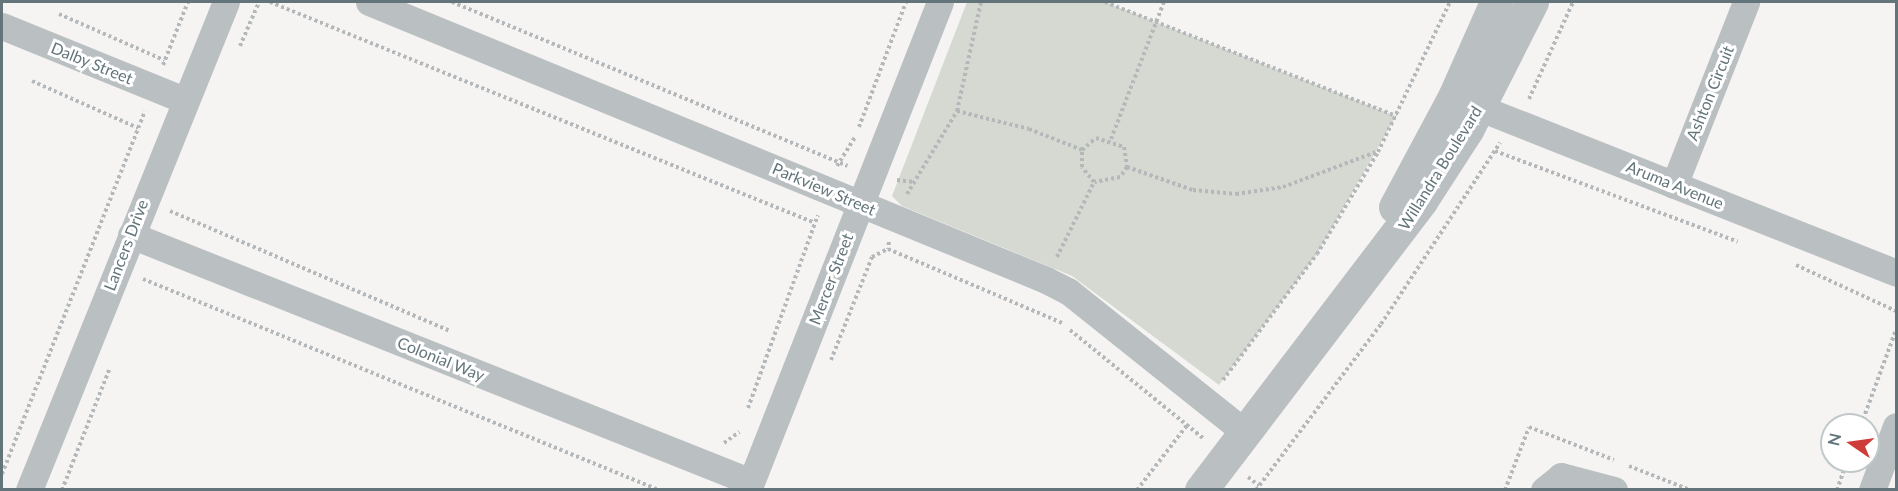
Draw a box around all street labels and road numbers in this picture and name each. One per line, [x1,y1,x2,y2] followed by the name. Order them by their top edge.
[48,38,136,88] street label: Dalby Street
[1682,43,1738,143] street label: Ashton Circuit
[1394,103,1486,233] street label: Willandra Boulevard
[1623,157,1727,213] street label: Aruma Avenue
[769,159,879,219] street label: Parkview Street
[100,197,152,293] street label: Lancers Drive
[805,230,857,328] street label: Mercer Street
[394,333,488,385] street label: Colonial Way

